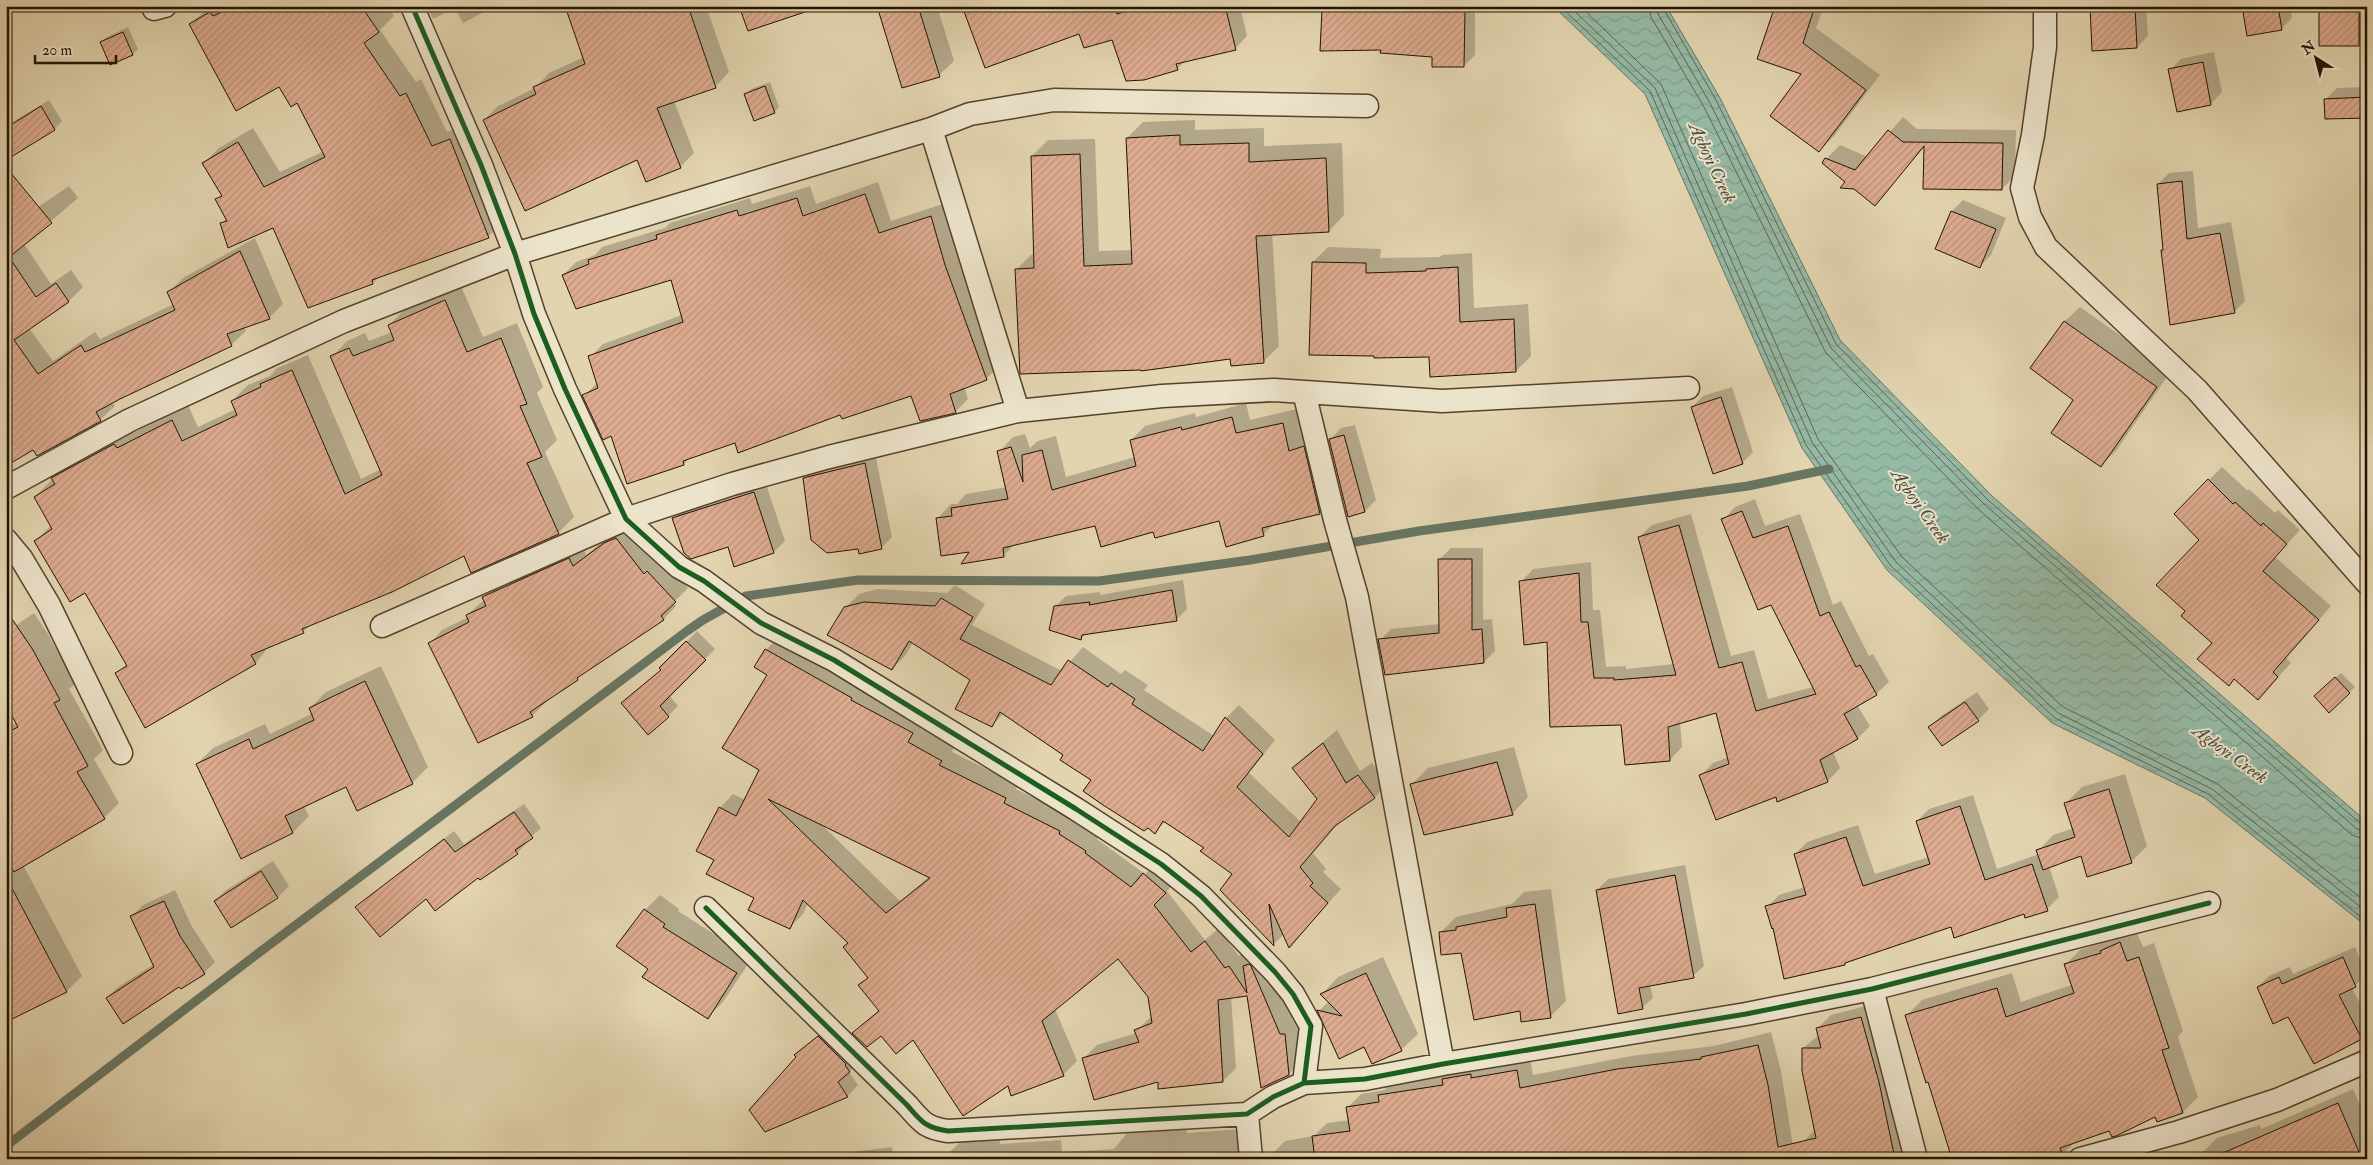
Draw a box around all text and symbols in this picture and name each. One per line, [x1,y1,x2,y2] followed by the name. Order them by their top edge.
[35,32,116,64] scale bar
[2290,32,2340,82] north arrow
[2298,37,2319,59] text: N
[42,41,72,60] text: 20 m
[1682,117,1741,207] water label: Agboyi Creek
[1884,462,1954,548] water label: Agboyi Creek
[2186,718,2272,789] water label: Agboyi Creek

